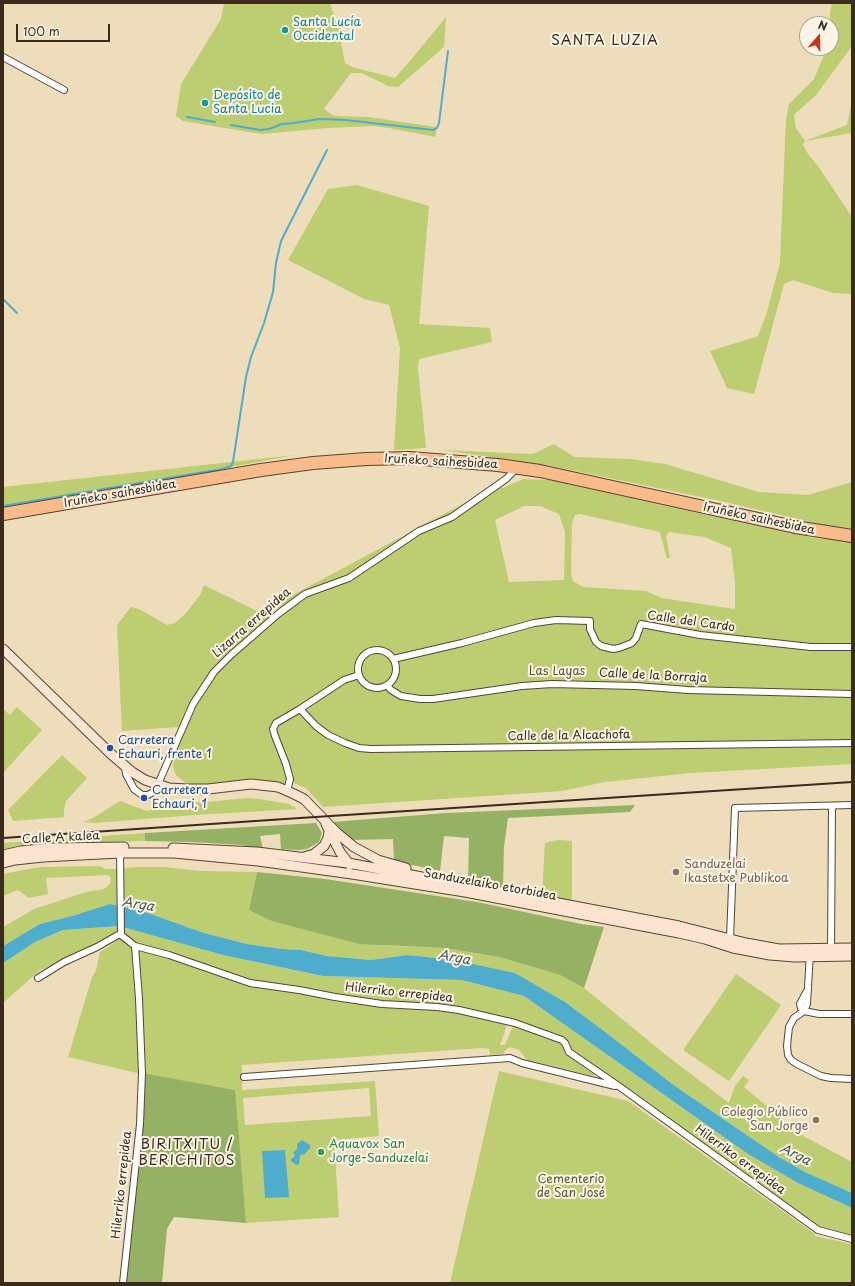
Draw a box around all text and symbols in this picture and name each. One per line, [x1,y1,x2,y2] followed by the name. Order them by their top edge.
[18,16,112,42] scale bar
[293,16,361,44] place label: Santa Lucía Occidental
[799,16,839,56] north arrow
[816,16,830,35] text: N
[23,22,60,40] text: 100 m
[280,25,290,35] marker: Santa Lucía Occidental
[552,33,658,49] district label: SANTA LUZIA
[213,89,282,117] place label: Depósito de Santa Lucia
[200,98,210,108] marker: Depósito de Santa Lucia
[384,452,498,472] street label: Iruñeko saihesbidea
[63,477,177,511] street label: Iruñeko saihesbidea
[702,500,816,538] street label: Iruñeko saihesbidea
[210,585,294,661] street label: Lizarra errepidea
[646,609,736,635] street label: Calle del Cardo
[529,665,585,679] park label: Las Layas
[598,666,708,686] street label: Calle de la Borraja
[507,728,631,744] street label: Calle de la Alcachofa
[118,734,212,762] place label: Carretera Echauri, frente 1
[105,743,115,753] marker: Carretera Echauri, frente 1
[152,784,209,812] place label: Carretera Echauri, 1
[139,793,149,803] marker: Carretera Echauri, 1
[22,829,100,847] street label: Calle A kalea
[684,858,789,886] place label: Sanduzelai Ikastetxe Publikoa
[422,866,558,904] street label: Sanduzelaiko etorbidea
[671,867,681,877] marker: Sanduzelai Ikastetxe Publikoa
[121,895,155,915] water label: Arga
[437,948,471,968] water label: Arga
[344,980,454,1006] street label: Hilerriko errepidea
[721,1106,808,1134] place label: Colegio Público San Jorge
[811,1115,821,1125] marker: Colegio Público San Jorge
[692,1122,788,1198] street label: Hilerriko errepidea
[109,1130,135,1240] street label: Hilerriko errepidea
[139,1137,235,1170] district label: BIRITXITU / BERICHITOS
[329,1138,429,1166] place label: Aquavox San Jorge-Sanduzelai
[777,1141,813,1169] water label: Arga
[316,1147,326,1157] marker: Aquavox San Jorge-Sanduzelai
[537,1173,605,1201] park label: Cementerio de San José

